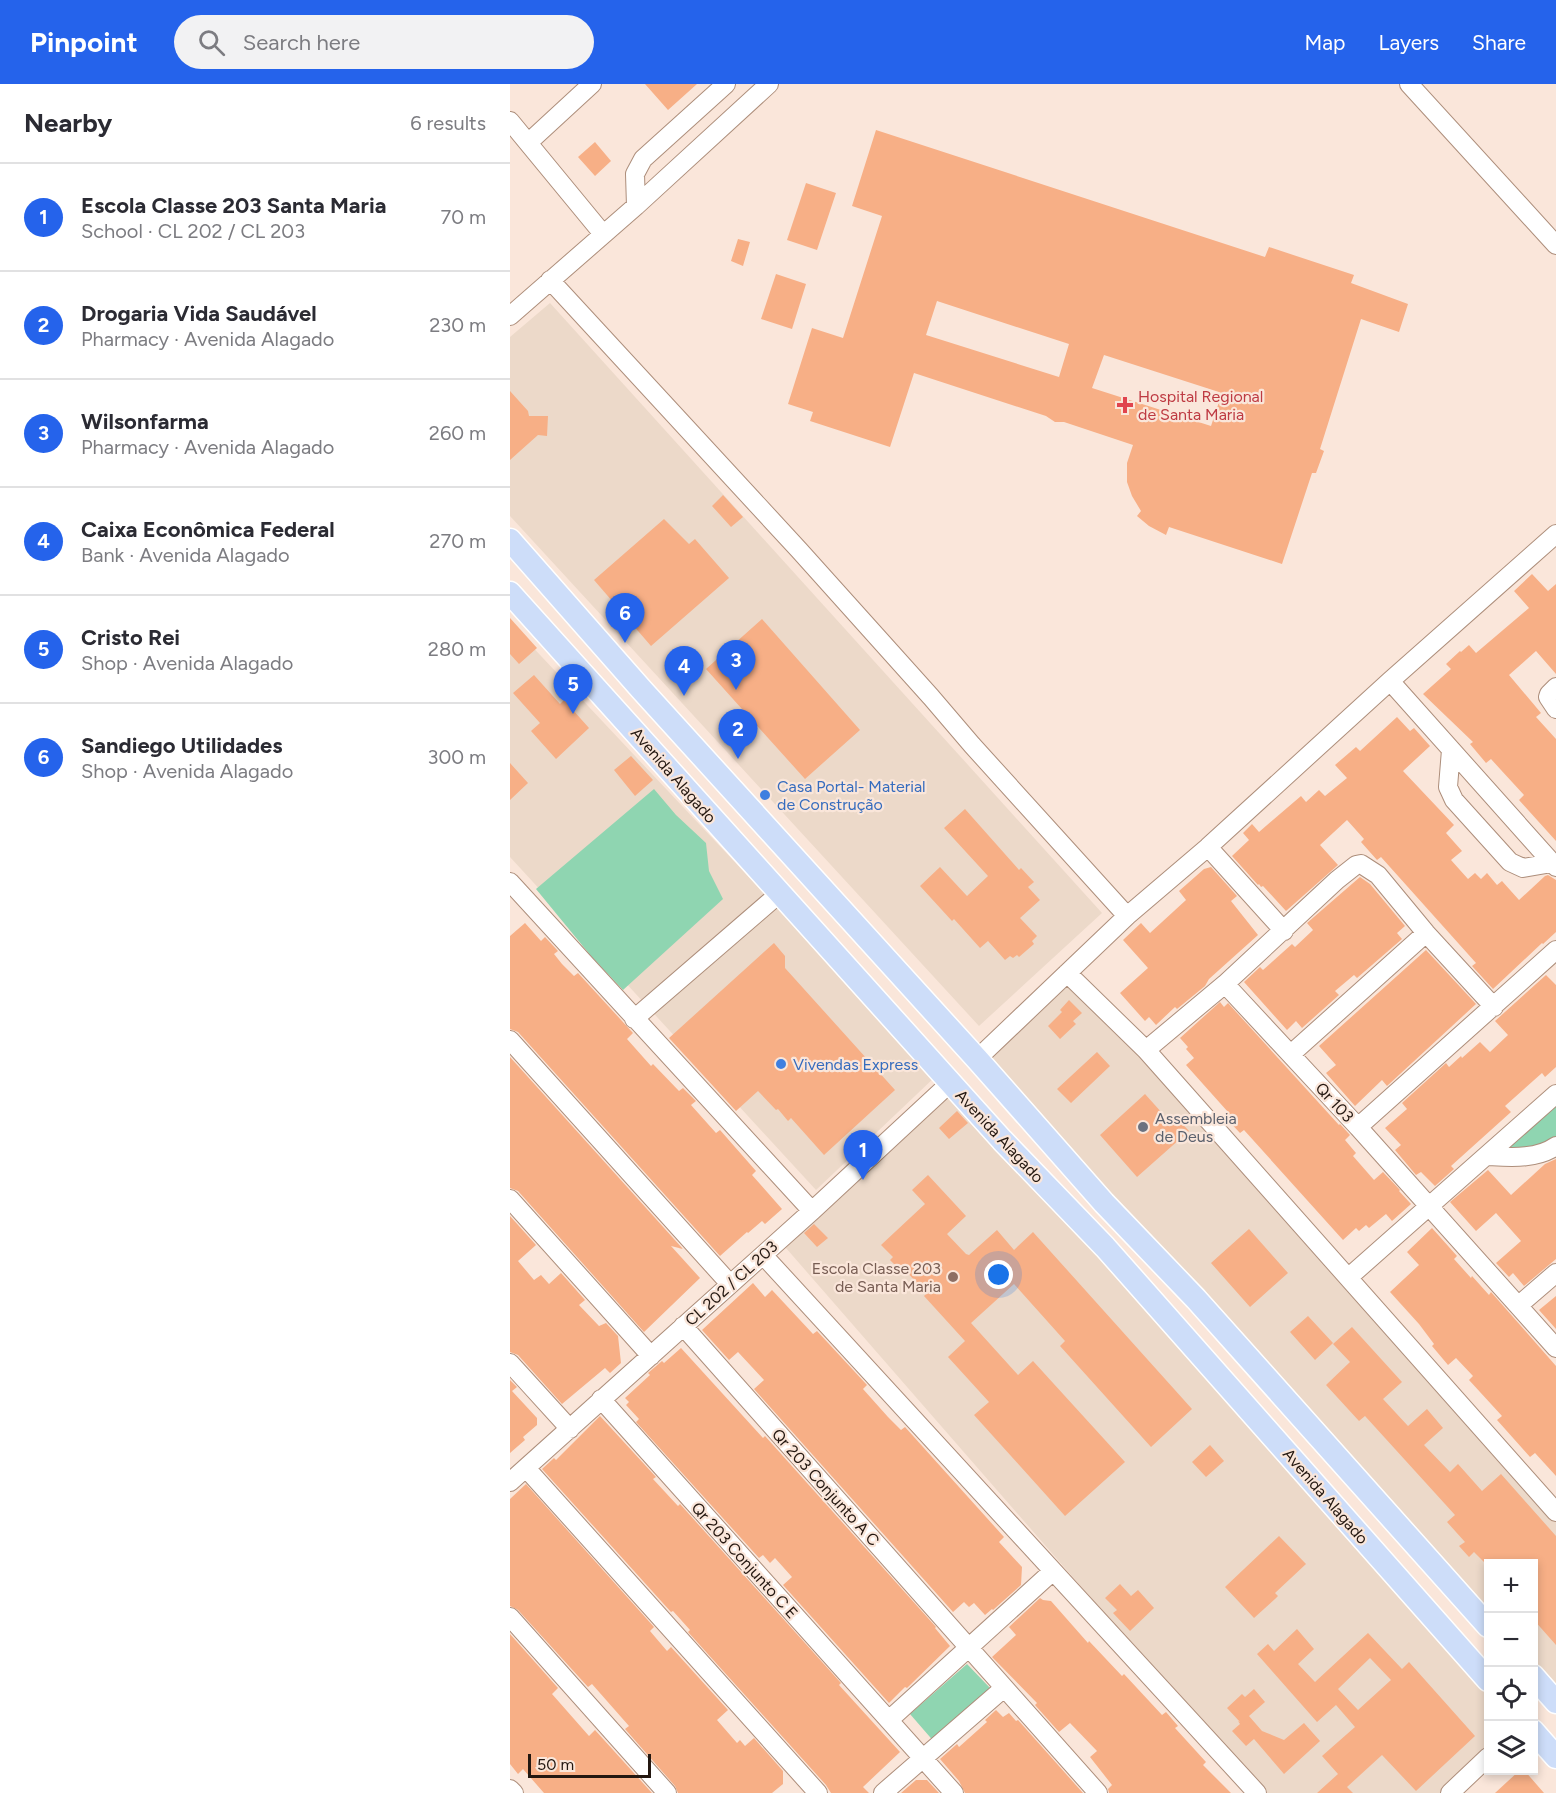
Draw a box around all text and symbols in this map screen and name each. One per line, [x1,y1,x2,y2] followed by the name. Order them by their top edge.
[174,15,594,69] search box
[30,25,138,59] text: Pinpoint
[195,26,228,59] icon: search
[243,29,360,56] text: Search here
[1305,30,1345,55] text: Map
[1378,30,1439,55] text: Layers
[1472,30,1526,55] text: Share
[24,107,112,139] text: Nearby
[410,111,486,135] text: 6 results
[81,192,386,219] text: Escola Classe 203 Santa Maria
[39,205,48,229] text: 1
[440,205,486,229] text: 70 m
[81,219,305,243] text: School · CL 202 / CL 203
[81,300,317,327] text: Drogaria Vida Saudável
[38,313,49,337] text: 2
[429,313,486,337] text: 230 m
[81,327,334,351] text: Pharmacy · Avenida Alagado
[1138,387,1263,424] place label: Hospital Regional de Santa Maria
[1116,396,1134,414] marker: Hospital Regional de Santa Maria
[81,408,209,435] text: Wilsonfarma
[38,421,49,445] text: 3
[429,421,486,445] text: 260 m
[81,435,334,459] text: Pharmacy · Avenida Alagado
[81,516,335,543] text: Caixa Econômica Federal
[37,529,50,553] text: 4
[429,529,486,553] text: 270 m
[81,543,290,567] text: Bank · Avenida Alagado
[606,594,644,643] pin: 6
[81,624,180,651] text: Cristo Rei
[38,637,49,661] text: 5
[428,637,486,661] text: 280 m
[716,640,756,690] pin: 3
[664,646,704,696] pin: 4
[81,651,293,675] text: Shop · Avenida Alagado
[554,664,592,714] pin: 5
[718,710,758,759] pin: 2
[627,724,720,827] street label: Avenida Alagado
[81,732,282,759] text: Sandiego Utilidades
[38,745,49,769] text: 6
[428,745,486,769] text: 300 m
[81,759,293,783] text: Shop · Avenida Alagado
[777,777,926,814] place label: Casa Portal- Material de Construção
[758,788,772,802] marker: Casa Portal- Material de Construção
[793,1055,918,1074] place label: Vivendas Express
[774,1057,788,1071] marker: Vivendas Express
[1312,1079,1358,1126] street label: Qr 103
[952,1086,1048,1187] street label: Avenida Alagado
[1155,1109,1237,1146] place label: Assembleia de Deus
[1136,1120,1150,1134] marker: Assembleia de Deus
[844,1130,882,1180] pin: 1
[681,1237,781,1330] street label: CL 202 / CL 203
[812,1259,941,1296] place label: Escola Classe 203 de Santa Maria
[984,1260,1013,1289] your location
[946,1270,960,1284] marker: Escola Classe 203 de Santa Maria
[768,1425,883,1550] street label: Qr 203 Conjunto A C
[1279,1445,1372,1548] street label: Avenida Alagado
[687,1498,802,1622] street label: Qr 203 Conjunto C E
[1484,1559,1538,1775] map controls
[1484,1559,1538,1613] button: +
[1484,1613,1538,1667] button: −
[1484,1667,1538,1721] button: locate
[1484,1721,1538,1775] button: layers
[528,1751,651,1778] scale bar
[537,1755,574,1774] text: 50 m

